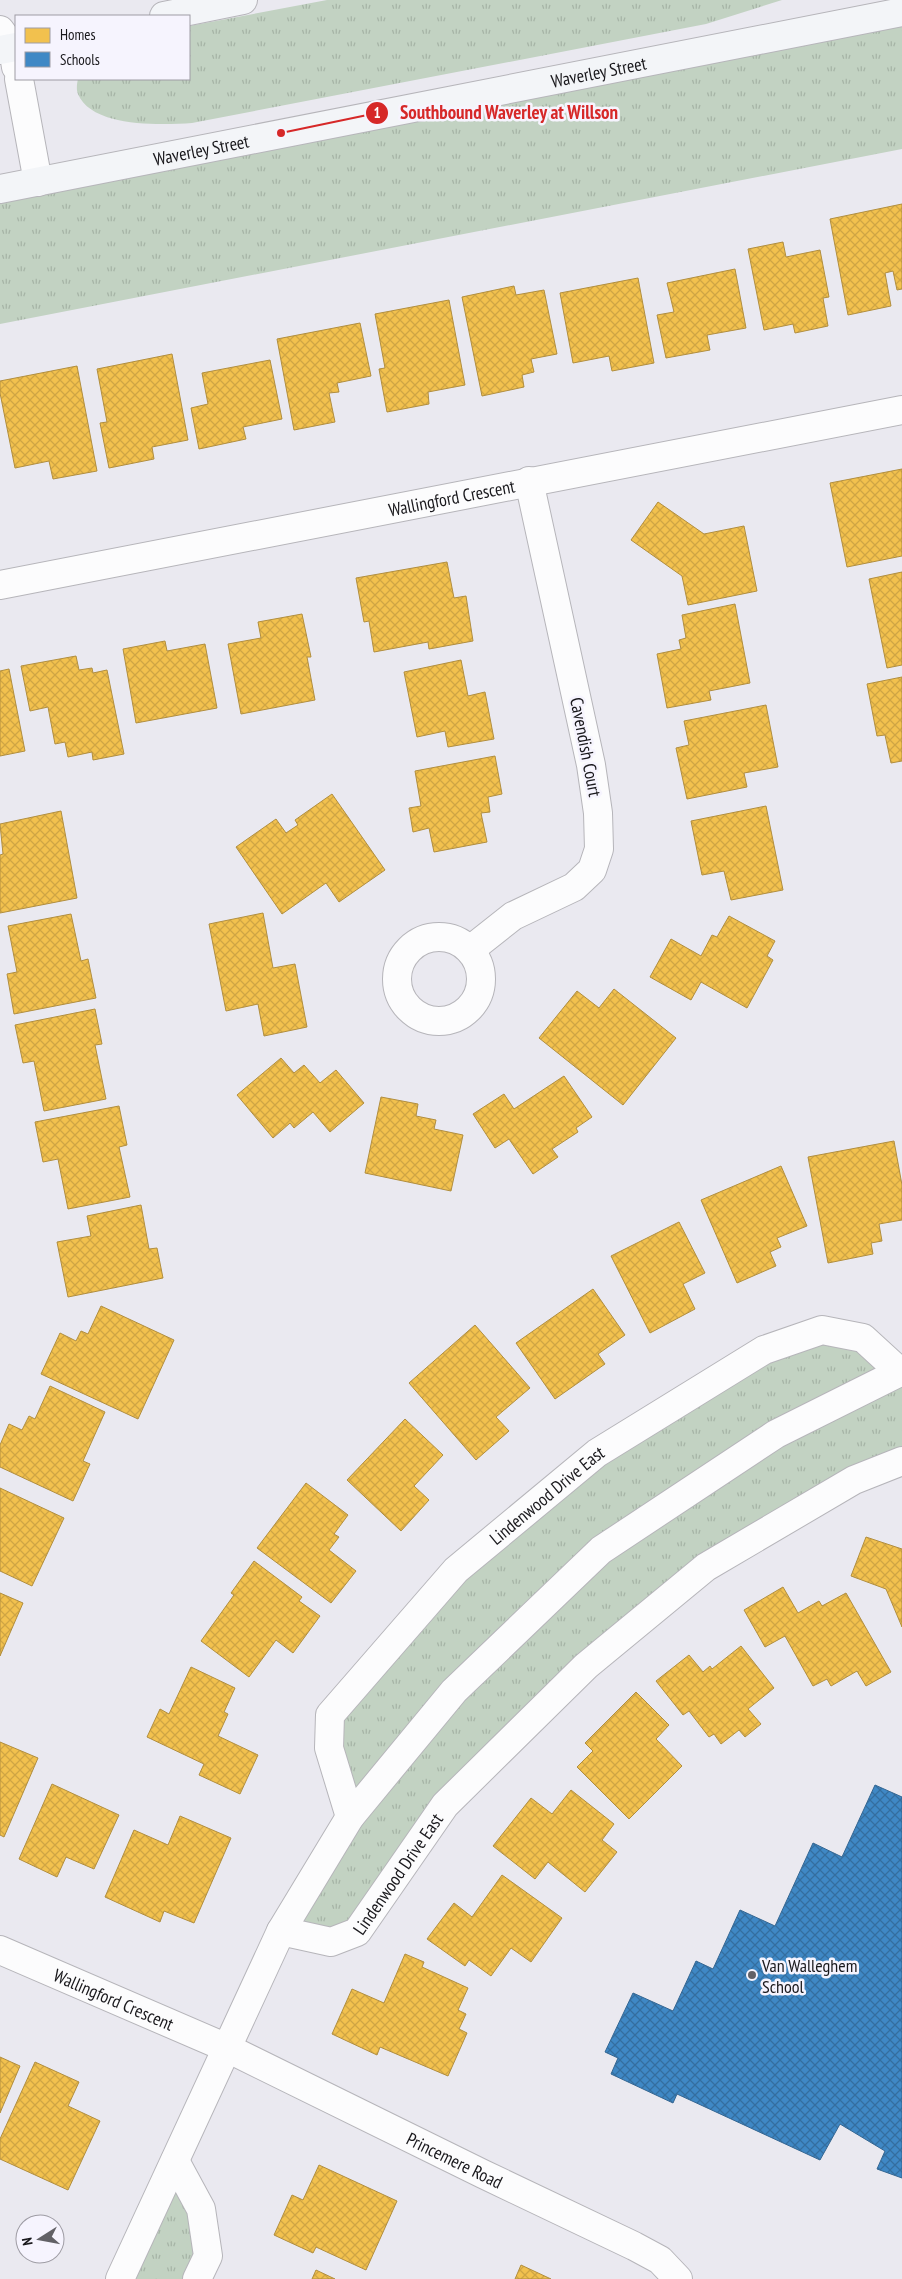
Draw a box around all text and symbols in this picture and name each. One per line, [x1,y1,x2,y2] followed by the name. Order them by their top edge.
[15,15,190,80] legend
[60,25,96,44] text: Homes
[60,50,100,69] text: Schools
[549,51,648,92] street label: Waverley Street
[365,96,629,130] callout: Southbound Waverley at Willson
[400,100,618,124] text: Southbound Waverley at Willson
[373,103,381,122] text: 1
[151,129,251,170] street label: Waverley Street
[386,474,517,521] street label: Wallingford Crescent
[565,695,607,799] street label: Cavendish Court
[484,1440,608,1549] street label: Lindenwood Drive East
[347,1808,448,1939] street label: Lindenwood Drive East
[761,1954,857,1998] place label: Van Walleghem School
[50,1963,177,2035] street label: Wallingford Crescent
[746,1969,758,1981] marker: Van Walleghem School
[403,2127,506,2193] street label: Princemere Road
[15,2214,65,2264] north arrow
[18,2236,37,2247] text: N

